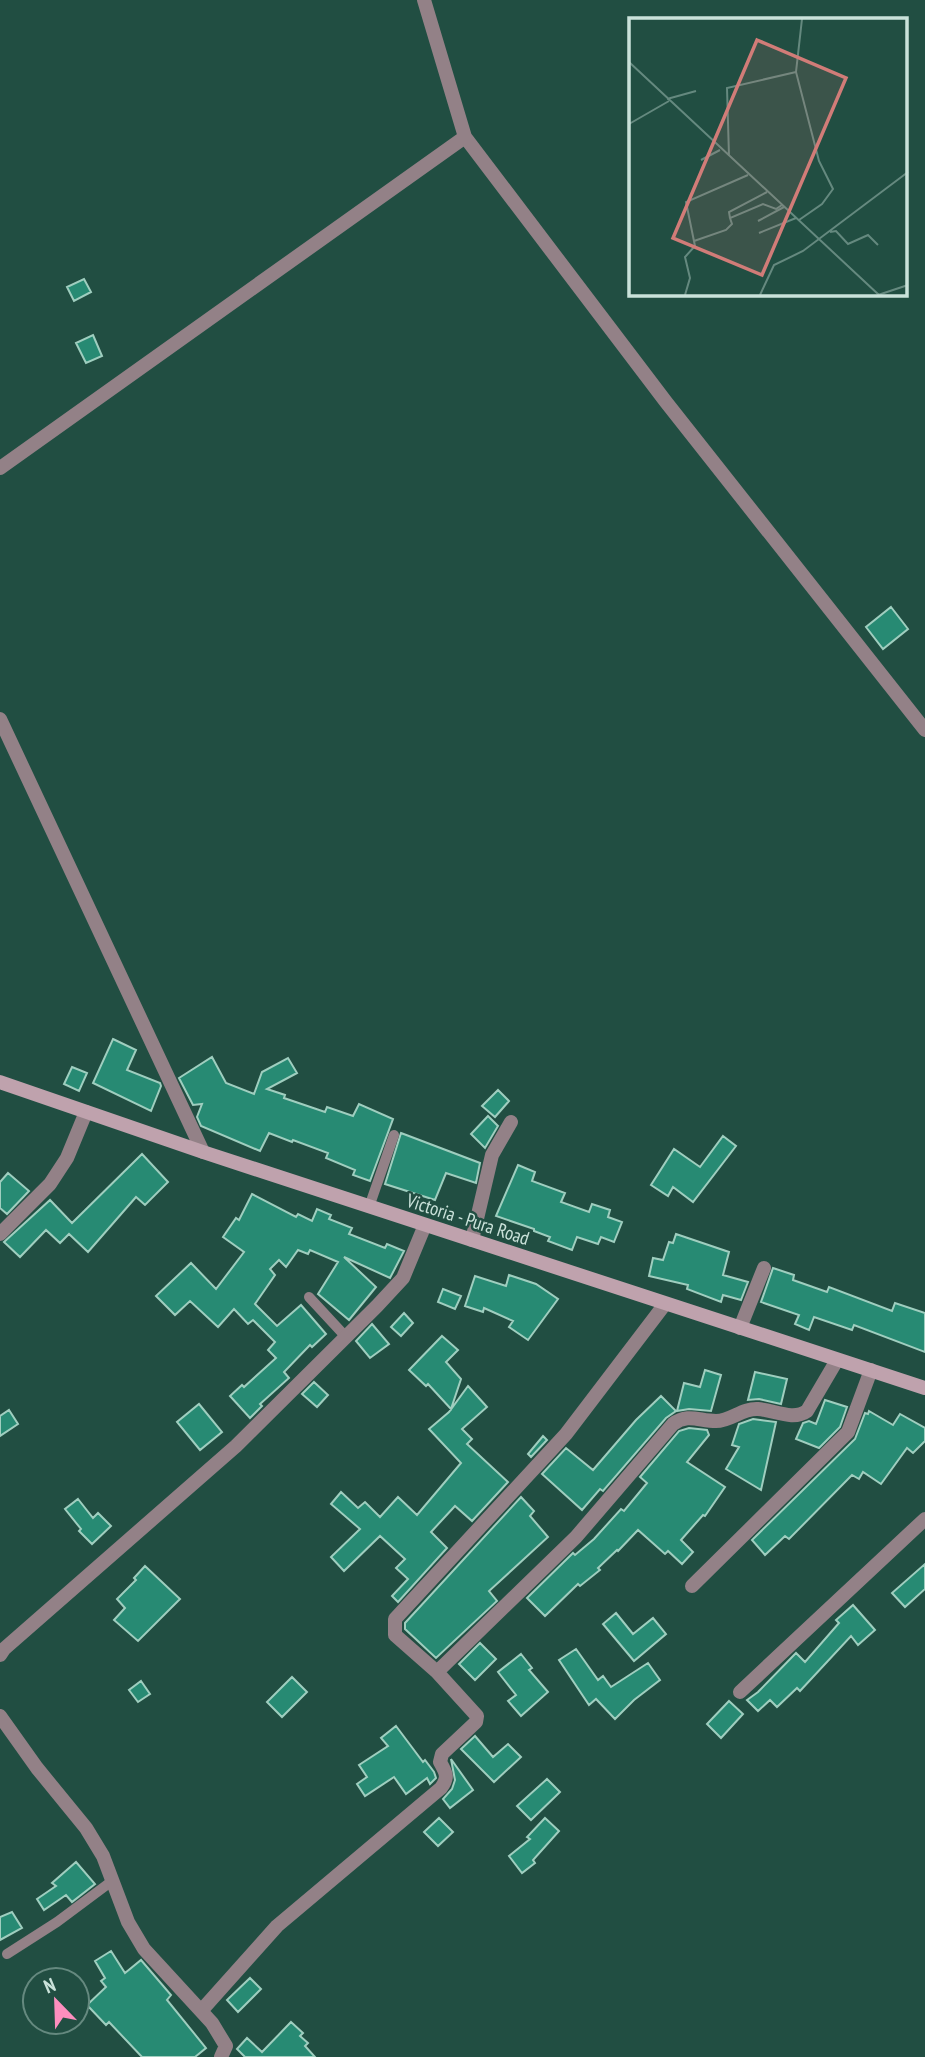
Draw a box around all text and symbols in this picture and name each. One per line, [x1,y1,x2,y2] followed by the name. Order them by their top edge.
[629,18,908,296] inset map
[403,1188,532,1250] street label: Victoria - Pura Road
[21,1966,91,2036] north arrow
[40,1972,59,1998] text: N

